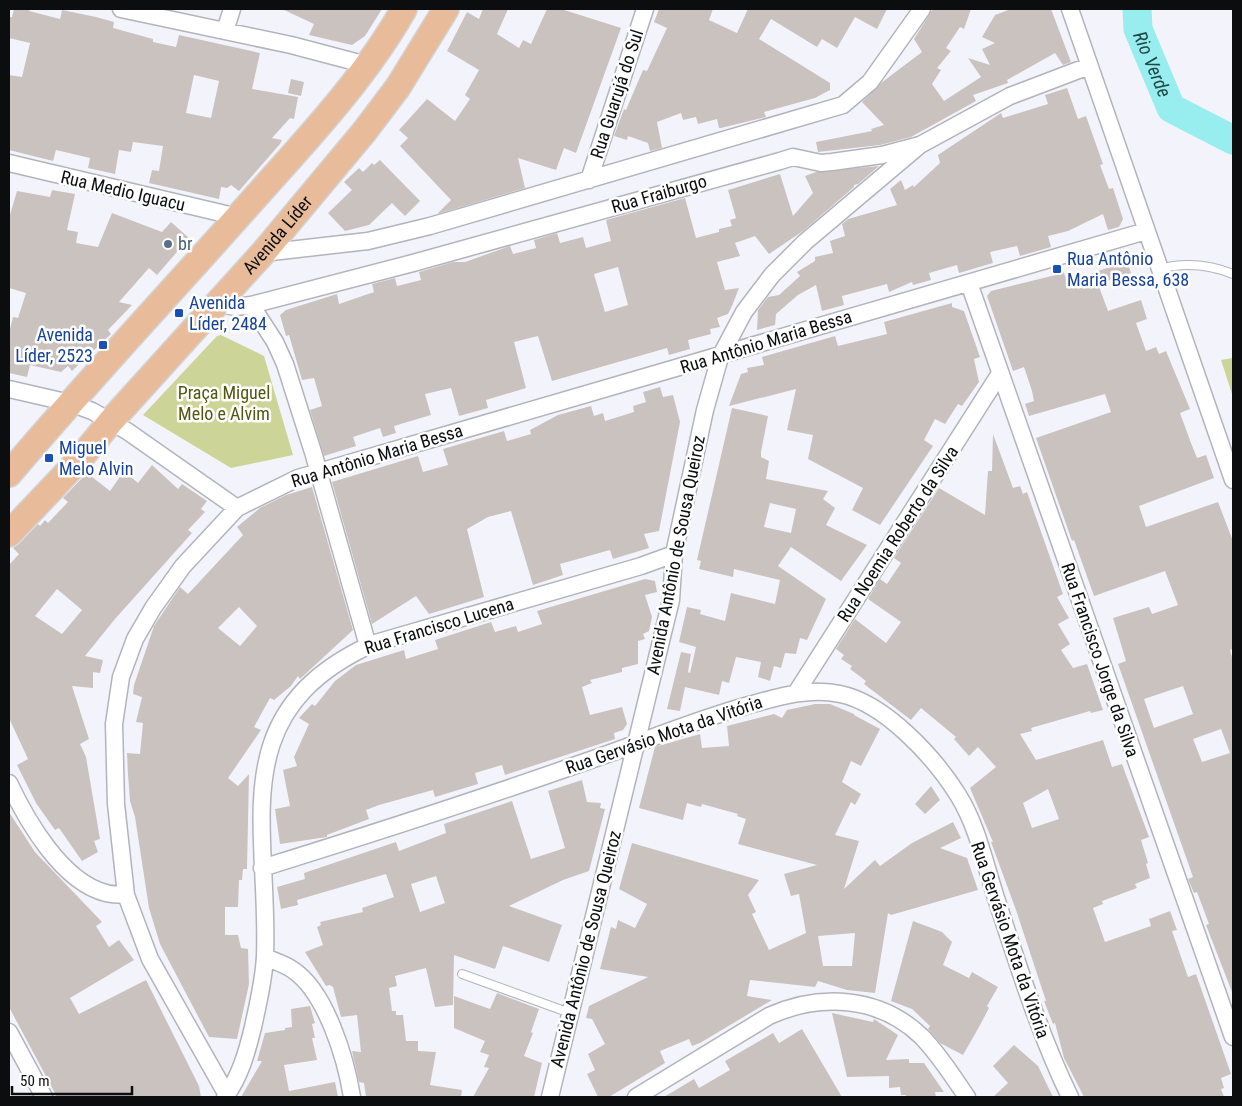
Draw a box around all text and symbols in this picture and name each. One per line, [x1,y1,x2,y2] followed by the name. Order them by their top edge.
[586,27,647,161] street label: Rua Guarujá do Sul
[1128,28,1176,101] water label: Rio Verde
[59,166,187,215] street label: Rua Medio Iguacu
[609,170,709,217] street label: Rua Fraiburgo
[238,191,317,278] street label: Avenida Líder
[178,233,193,254] place label: br
[162,238,174,250] marker: br
[1067,248,1189,290] place label: Rua Antônio Maria Bessa, 638
[1051,263,1063,275] marker: Rua Antônio Maria Bessa, 638
[189,292,267,334] place label: Avenida Líder, 2484
[678,305,854,378] street label: Rua Antônio Maria Bessa
[173,307,185,319] marker: Avenida Líder, 2484
[15,324,93,366] place label: Avenida Líder, 2523
[97,339,109,351] marker: Avenida Líder, 2523
[178,382,270,424] park label: Praça Miguel Melo e Alvim
[289,419,465,492] street label: Rua Antônio Maria Bessa
[642,433,709,676] street label: Avenida Antônio de Sousa Queiroz
[59,437,133,479] place label: Miguel Melo Alvin
[833,442,962,626] street label: Rua Noemia Roberto da Silva
[43,452,55,464] marker: Miguel Melo Alvin
[1057,560,1144,760] street label: Rua Francisco Jorge da Silva
[362,593,516,658] street label: Rua Francisco Lucena
[563,691,765,778] street label: Rua Gervásio Mota da Vitória
[546,828,625,1070] street label: Avenida Antônio de Sousa Queiroz
[967,839,1054,1041] street label: Rua Gervásio Mota da Vitória
[12,1064,132,1096] scale bar
[20,1072,50,1090] text: 50 m

